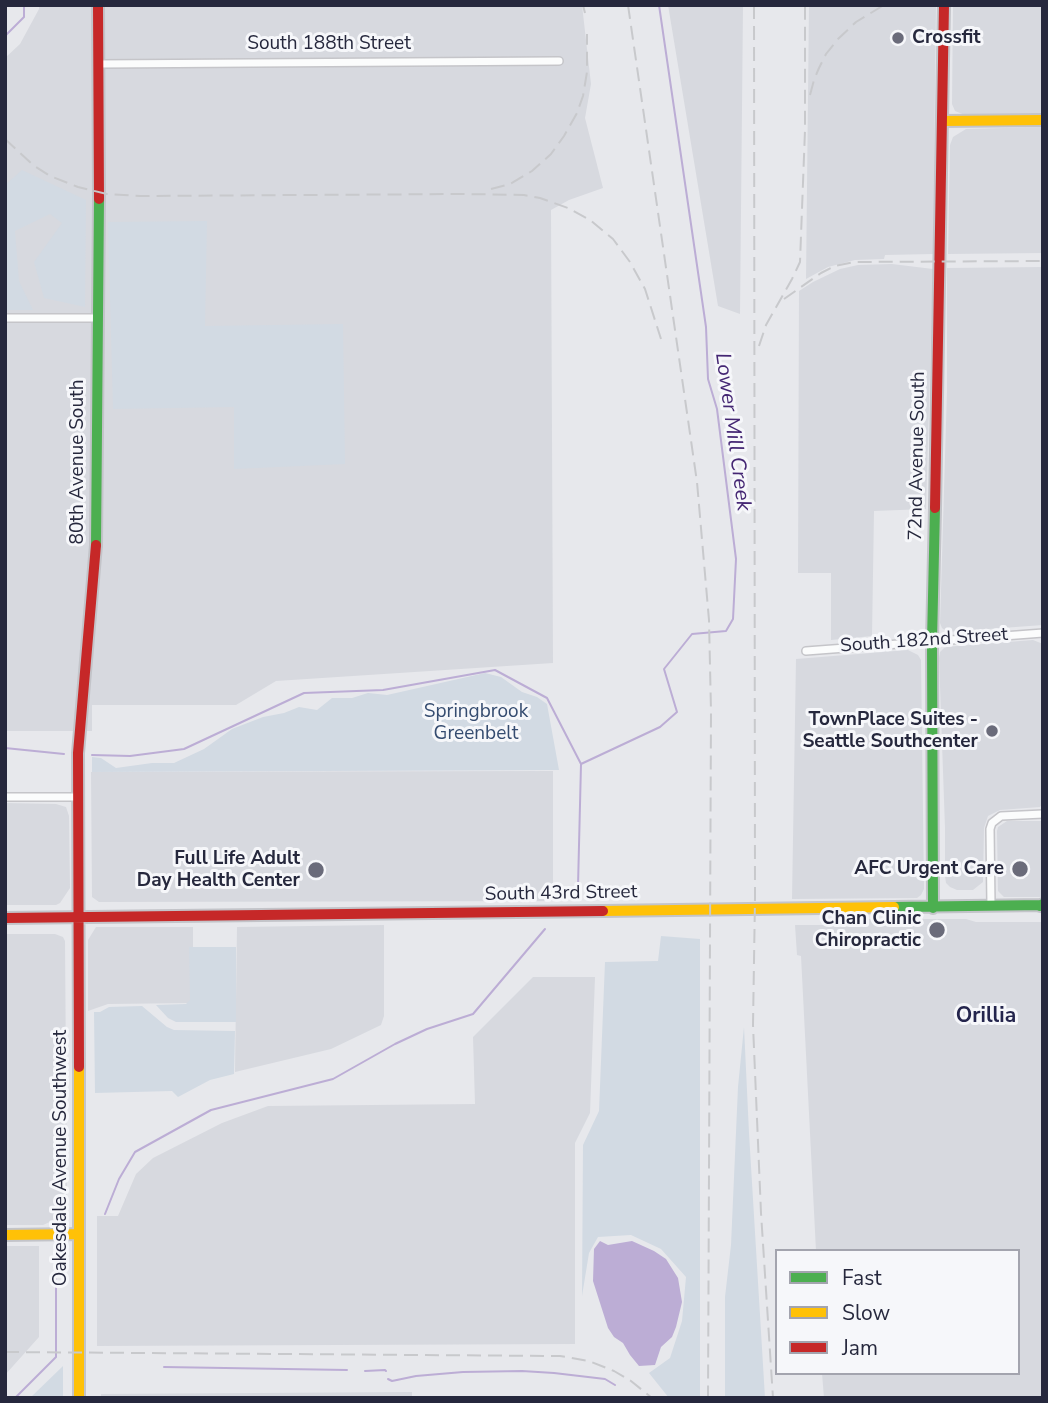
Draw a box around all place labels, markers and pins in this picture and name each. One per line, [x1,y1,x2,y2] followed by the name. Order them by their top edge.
[912,27,981,49] place label: Crossfit
[890,30,906,46] marker: Crossfit
[802,709,978,753] place label: TownPlace Suites - Seattle Southcenter
[984,723,1000,739] marker: TownPlace Suites - Seattle Southcenter
[137,848,300,892] place label: Full Life Adult Day Health Center
[854,858,1004,880] place label: AFC Urgent Care
[1010,859,1030,879] marker: AFC Urgent Care
[306,860,326,880] marker: Full Life Adult Day Health Center
[815,908,921,952] place label: Chan Clinic Chiropractic
[927,920,947,940] marker: Chan Clinic Chiropractic

